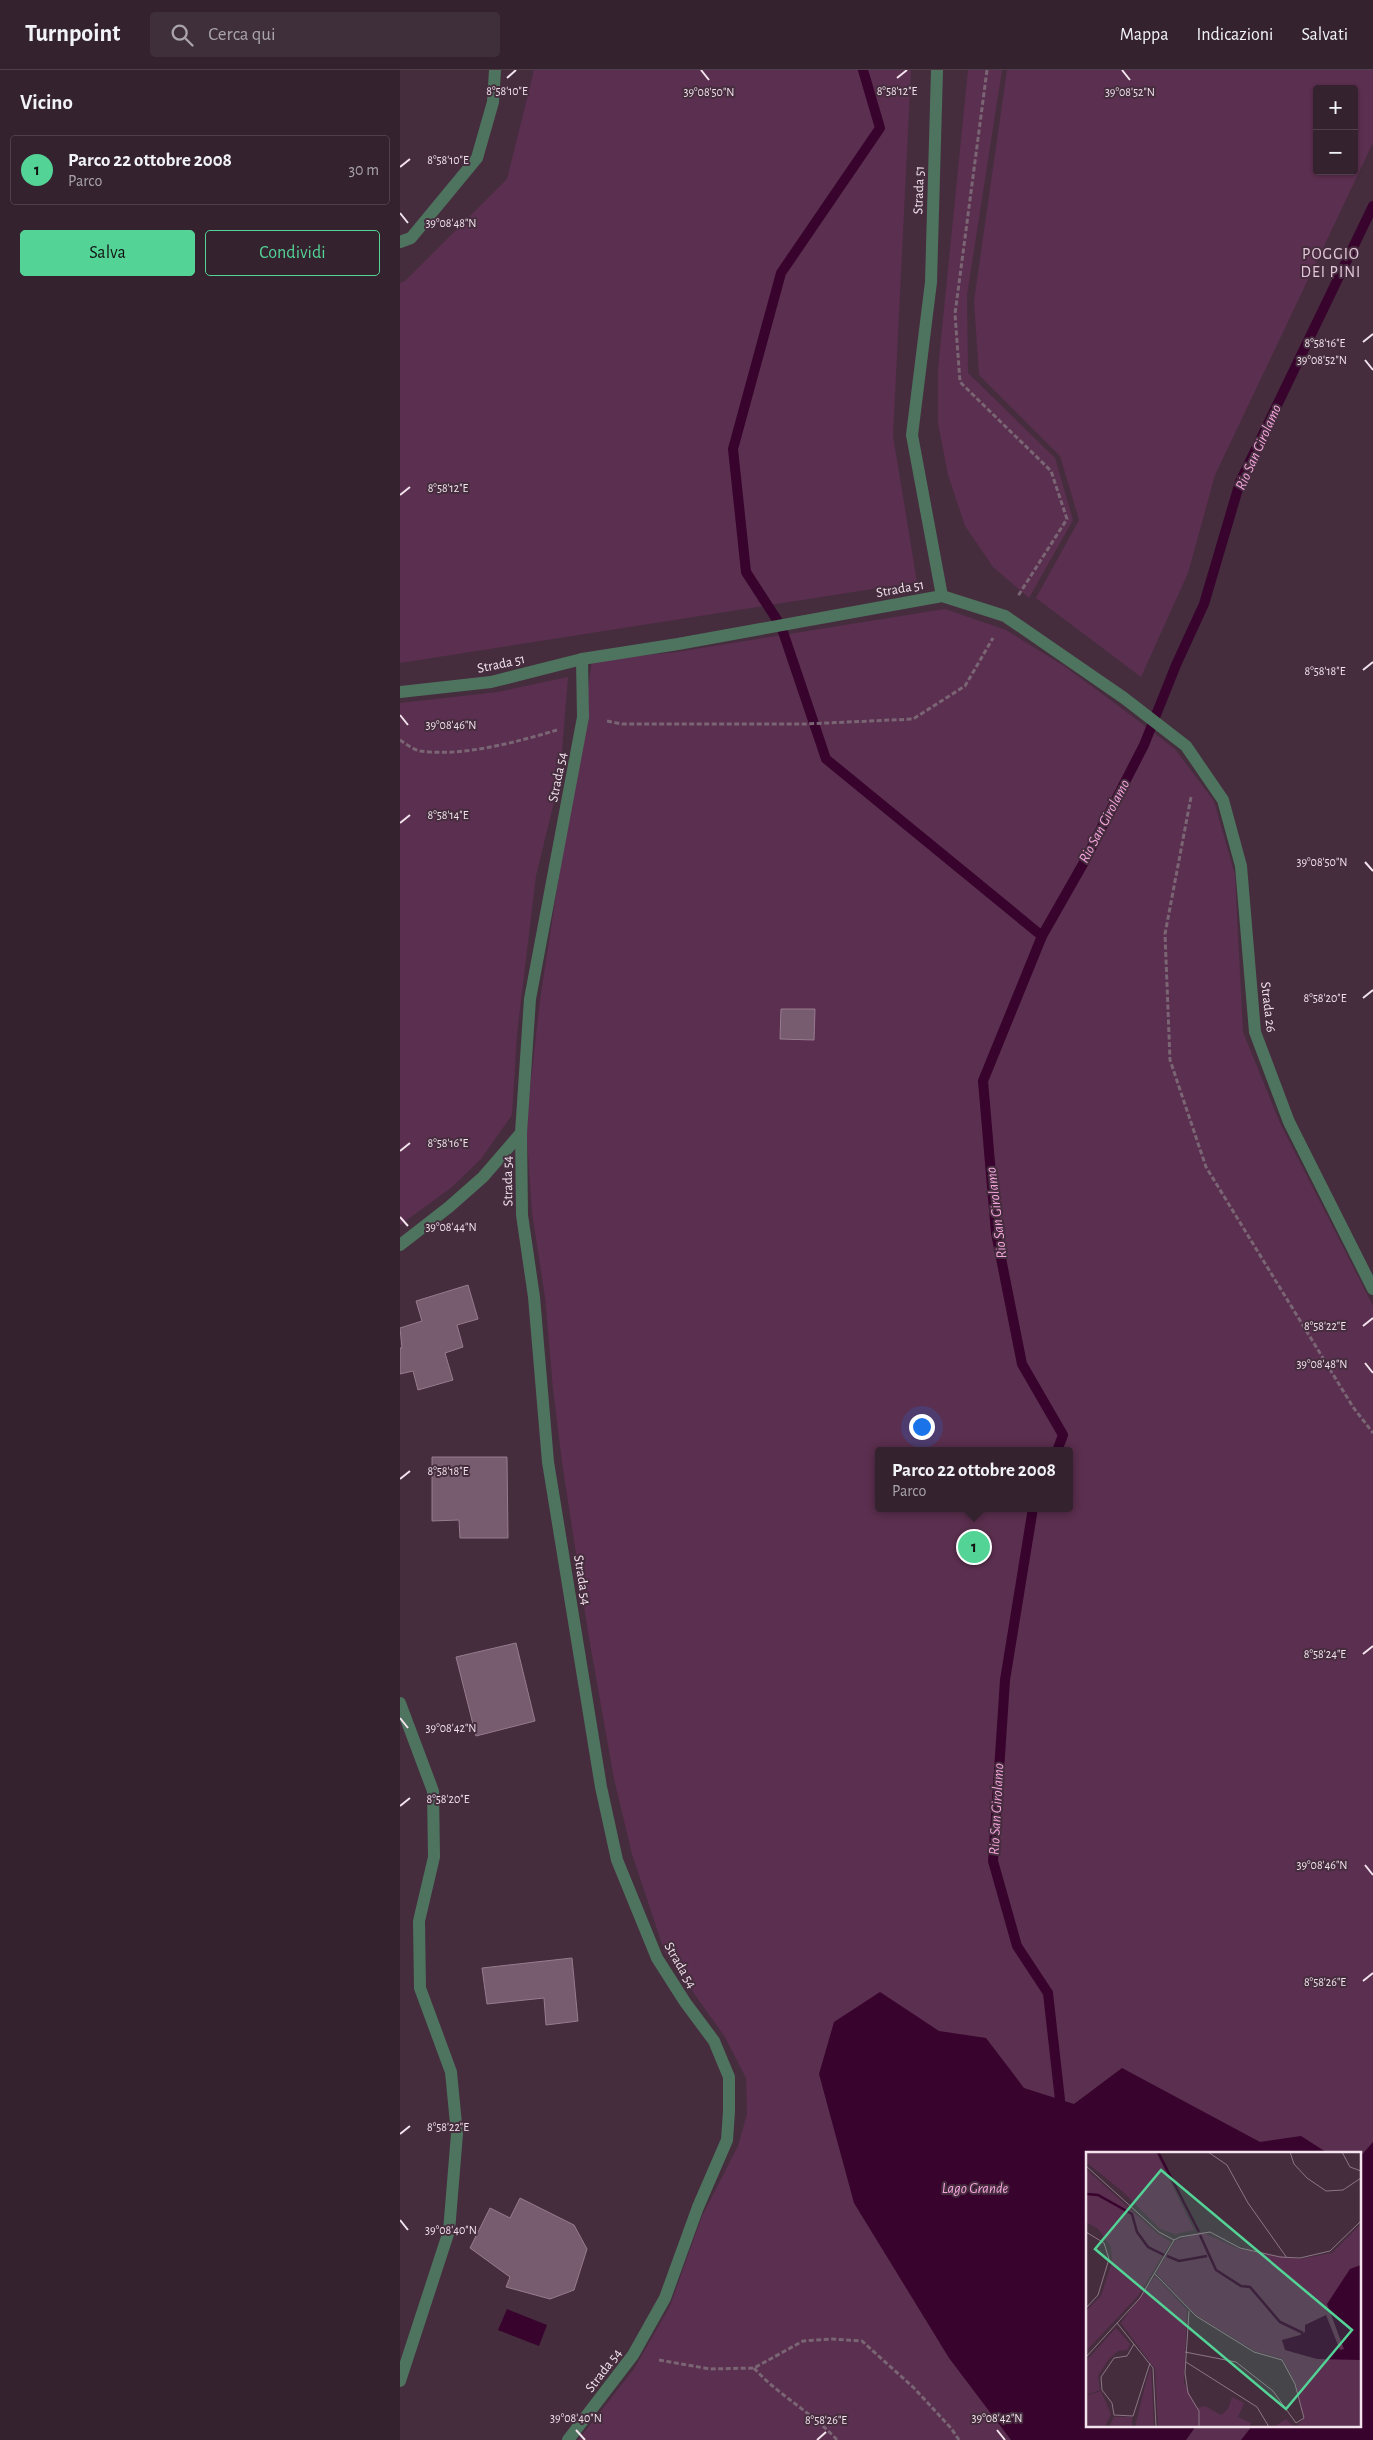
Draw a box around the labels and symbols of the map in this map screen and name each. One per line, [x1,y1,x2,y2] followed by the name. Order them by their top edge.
[486,85,528,97] text: 8°58'10"E
[877,85,918,97] text: 8°58'12"E
[683,86,735,98] text: 39°08'50"N
[1105,86,1155,98] text: 39°08'52"N
[427,154,469,166] text: 8°58'10"E
[911,166,927,215] street label: Strada 51
[425,217,477,229] text: 39°08'48"N
[1301,246,1361,280] district label: POGGIO DEI PINI
[1305,337,1346,349] text: 8°58'16"E
[1297,354,1347,366] text: 39°08'52"N
[1233,402,1284,492] water label: Rio San Girolamo
[428,482,469,494] text: 8°58'12"E
[875,578,925,600] street label: Strada 51
[476,652,526,676] street label: Strada 51
[1305,665,1346,677] text: 8°58'18"E
[425,719,477,731] text: 39°08'46"N
[546,751,570,803] street label: Strada 54
[1076,777,1133,865] water label: Rio San Girolamo
[428,809,469,821] text: 8°58'14"E
[1296,856,1348,868] text: 39°08'50"N
[1258,981,1278,1033] street label: Strada 26
[1304,992,1347,1004] text: 8°58'20"E
[428,1137,469,1149] text: 8°58'16"E
[501,1155,515,1206] street label: Strada 54
[983,1166,1010,1259] water label: Rio San Girolamo
[425,1221,477,1233] text: 39°08'44"N
[1304,1320,1346,1332] text: 8°58'22"E
[1296,1358,1348,1370] text: 39°08'48"N
[909,1414,935,1440] your location
[428,1465,469,1477] text: 8°58'18"E
[958,1528,990,1566] pin: 1
[571,1554,593,1606] street label: Strada 54
[1304,1648,1346,1660] text: 8°58'24"E
[426,1722,476,1734] text: 39°08'42"N
[987,1763,1006,1855] water label: Rio San Girolamo
[427,1793,470,1805] text: 8°58'20"E
[1296,1859,1348,1871] text: 39°08'46"N
[661,1940,699,1991] street label: Strada 54
[1304,1976,1346,1988] text: 8°58'26"E
[427,2121,469,2133] text: 8°58'22"E
[1086,2152,1361,2428] inset map
[942,2181,1009,2196] water label: Lago Grande
[425,2224,477,2236] text: 39°08'40"N
[583,2346,625,2395] street label: Strada 54
[550,2412,602,2424] text: 39°08'40"N
[972,2412,1022,2424] text: 39°08'42"N
[805,2414,847,2426] text: 8°58'26"E

